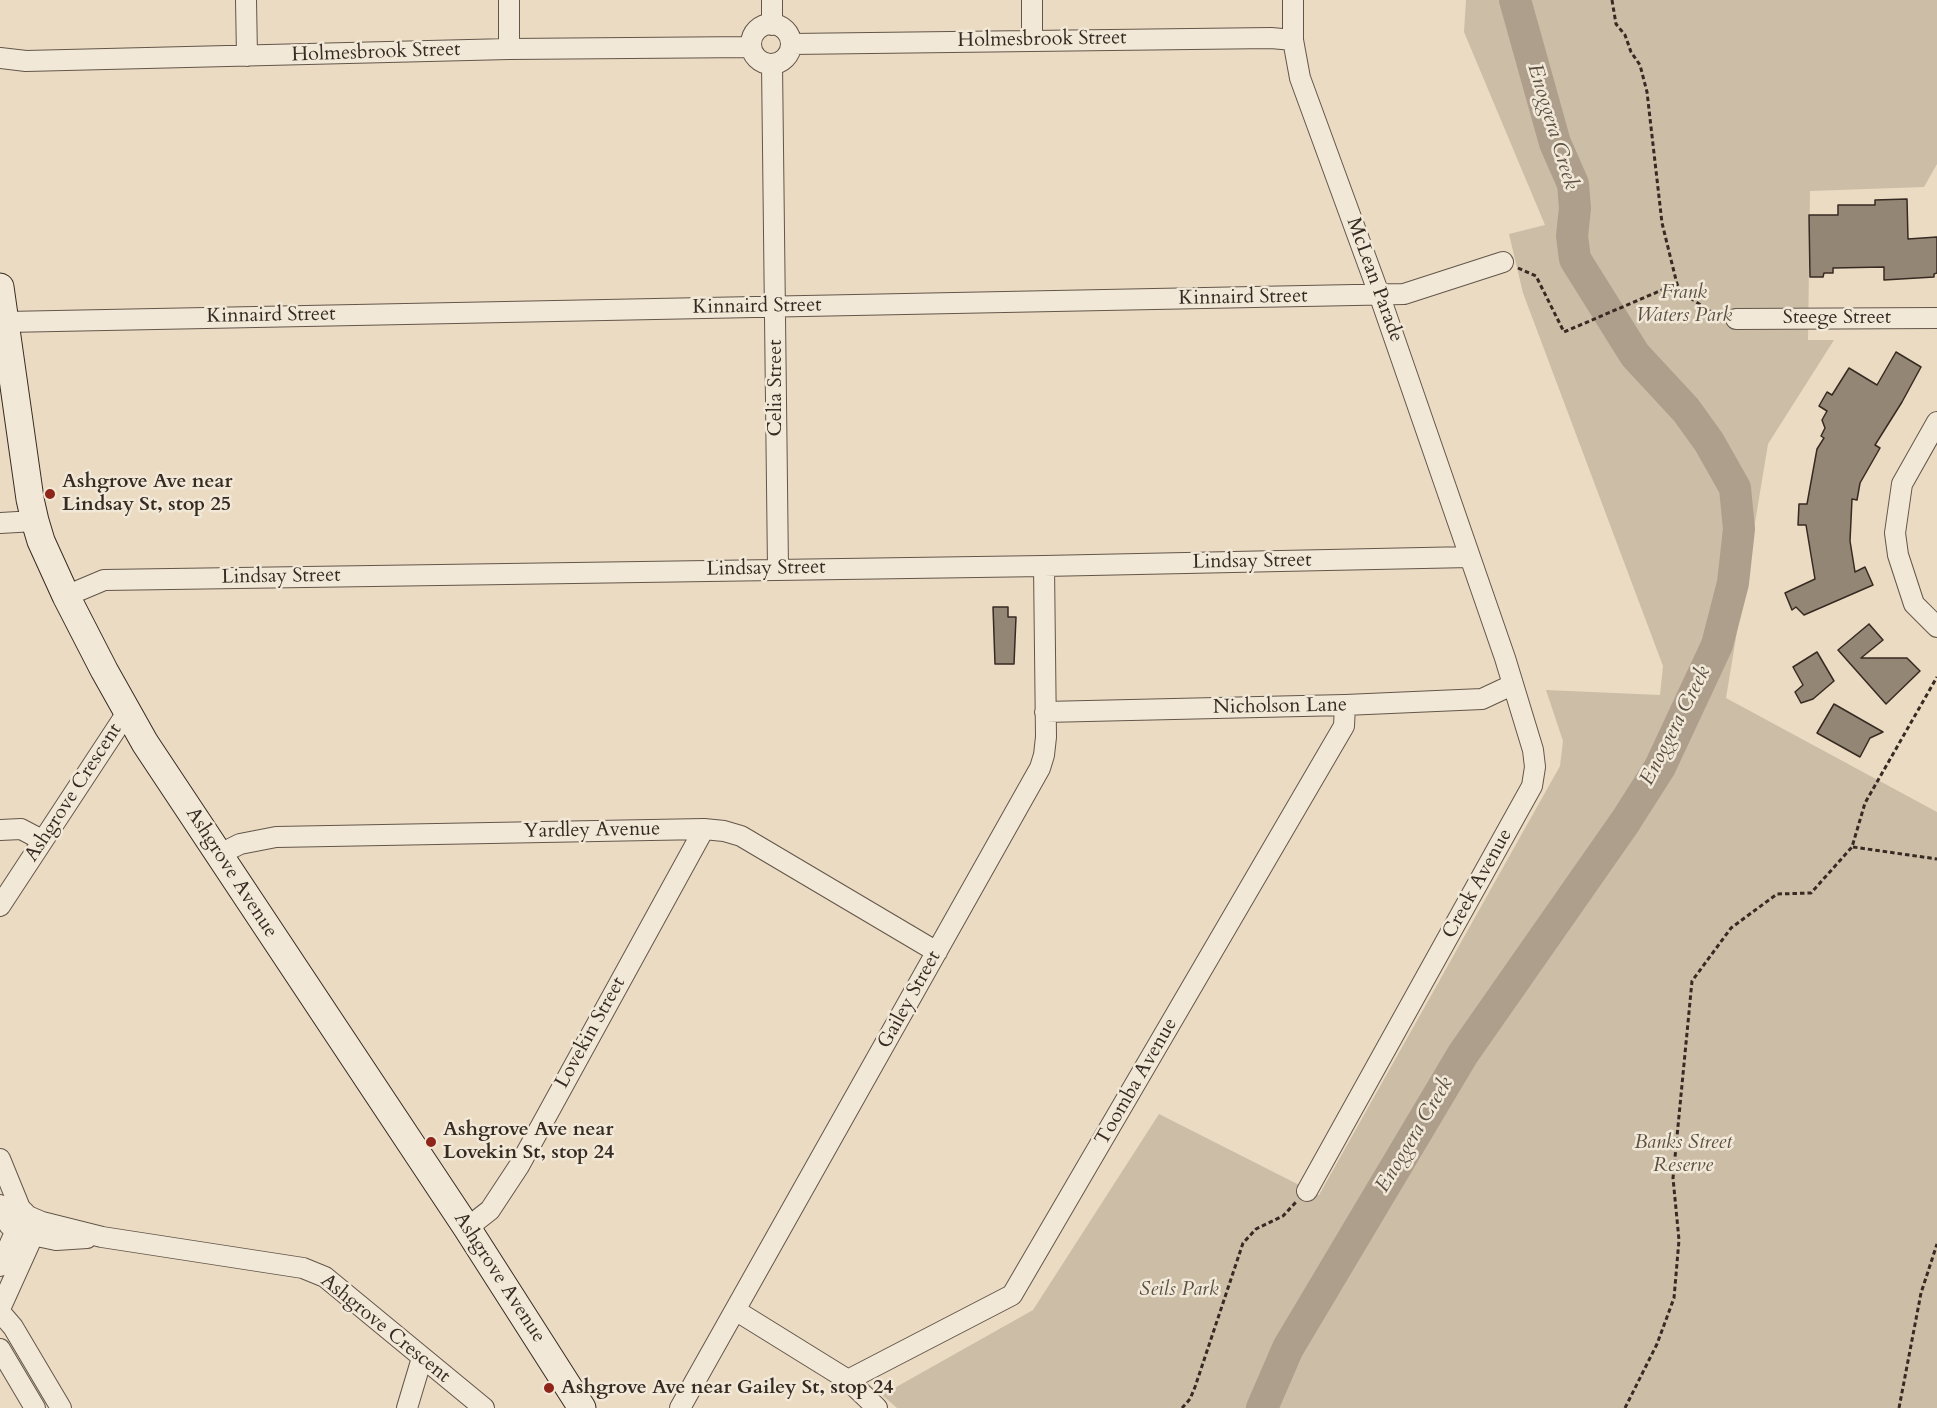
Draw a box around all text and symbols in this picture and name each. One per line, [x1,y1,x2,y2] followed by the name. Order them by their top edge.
[957,27,1127,53] street label: Holmesbrook Street
[291,38,461,68] street label: Holmesbrook Street
[1521,61,1583,193] water label: Enoggera Creek
[1340,215,1408,345] street label: McLean Parade
[1636,281,1732,328] park label: Frank Waters Park
[1178,285,1308,311] street label: Kinnaird Street
[692,294,822,320] street label: Kinnaird Street
[206,303,336,329] street label: Kinnaird Street
[1783,306,1891,330] street label: Steege Street
[764,339,788,437] street label: Celia Street
[62,470,232,517] place label: Ashgrove Ave near Lindsay St, stop 25
[43,487,57,501] marker: Ashgrove Ave near Lindsay St, stop 25
[1192,549,1312,575] street label: Lindsay Street
[706,556,826,582] street label: Lindsay Street
[221,564,341,590] street label: Lindsay Street
[1635,662,1717,790] water label: Enoggera Creek
[1213,694,1347,720] street label: Nicholson Lane
[20,719,128,867] street label: Ashgrove Crescent
[180,803,282,943] street label: Ashgrove Avenue
[524,818,660,844] street label: Yardley Avenue
[1438,825,1518,943] street label: Creek Avenue
[873,947,947,1053] street label: Gailey Street
[551,973,631,1093] street label: Lovekin Street
[1091,1014,1183,1150] street label: Toomba Avenue
[1371,1073,1459,1197] water label: Enoggera Creek
[443,1118,614,1165] place label: Ashgrove Ave near Lovekin St, stop 24
[1634,1131,1732,1178] park label: Banks Street Reserve
[424,1135,438,1149] marker: Ashgrove Ave near Lovekin St, stop 24
[448,1208,550,1348] street label: Ashgrove Avenue
[315,1269,455,1389] street label: Ashgrove Crescent
[1139,1278,1219,1302] park label: Seils Park
[561,1376,893,1400] place label: Ashgrove Ave near Gailey St, stop 24
[542,1381,556,1395] marker: Ashgrove Ave near Gailey St, stop 24

